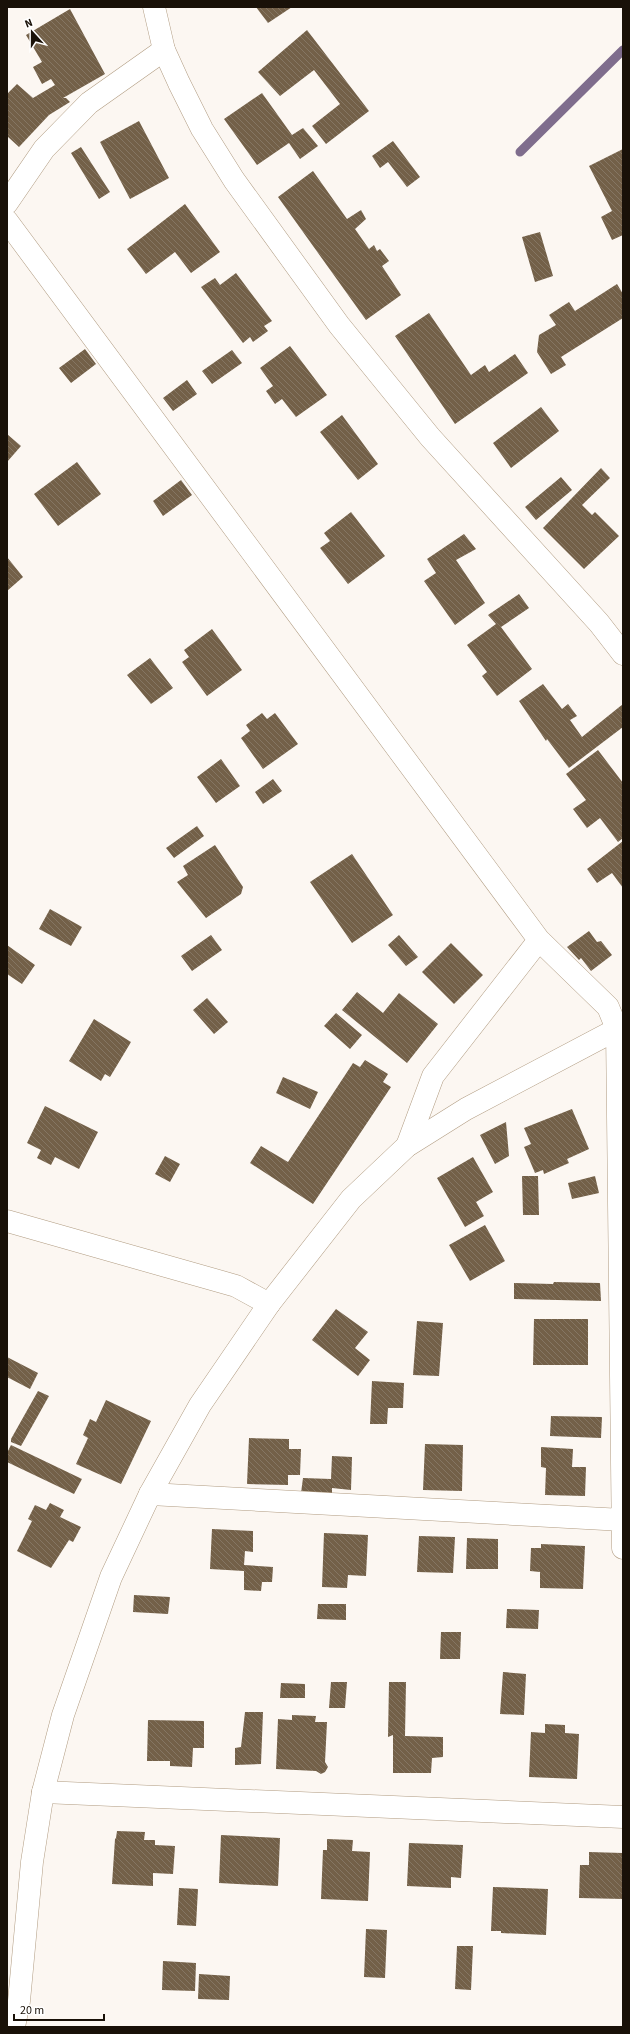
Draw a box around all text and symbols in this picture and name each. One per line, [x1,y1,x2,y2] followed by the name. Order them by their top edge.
[12,12,52,52] north arrow
[22,15,35,31] text: N
[14,1996,104,2022] scale bar
[20,2002,44,2019] text: 20 m

